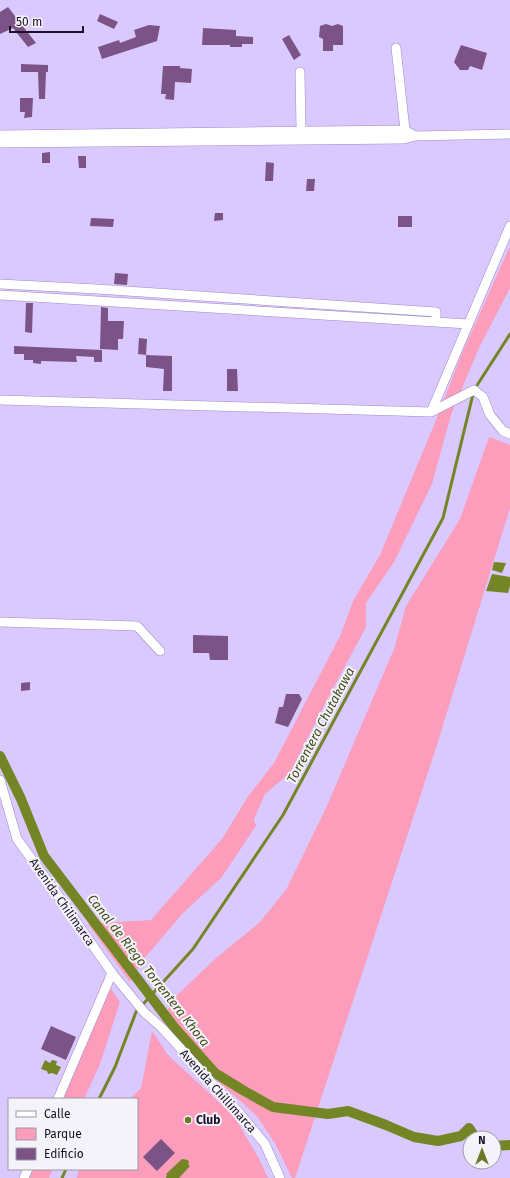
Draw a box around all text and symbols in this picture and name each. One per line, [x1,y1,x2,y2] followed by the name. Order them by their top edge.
[10,8,83,34] scale bar
[16,15,42,29] text: 50 m
[284,665,357,786] water label: Torrentera Chutakawa
[27,856,97,948] street label: Avenida Chilimarca
[85,891,213,1049] water label: Canal de Riego Torrentera Khora
[177,1046,259,1136] street label: Avenida Chillimarca
[8,1098,138,1170] legend
[44,1107,71,1121] text: Calle
[196,1113,220,1127] place label: Club
[183,1115,193,1125] marker: Club
[44,1127,82,1141] text: Parque
[462,1130,502,1170] north arrow
[478,1134,486,1147] text: N
[44,1147,84,1161] text: Edificio

